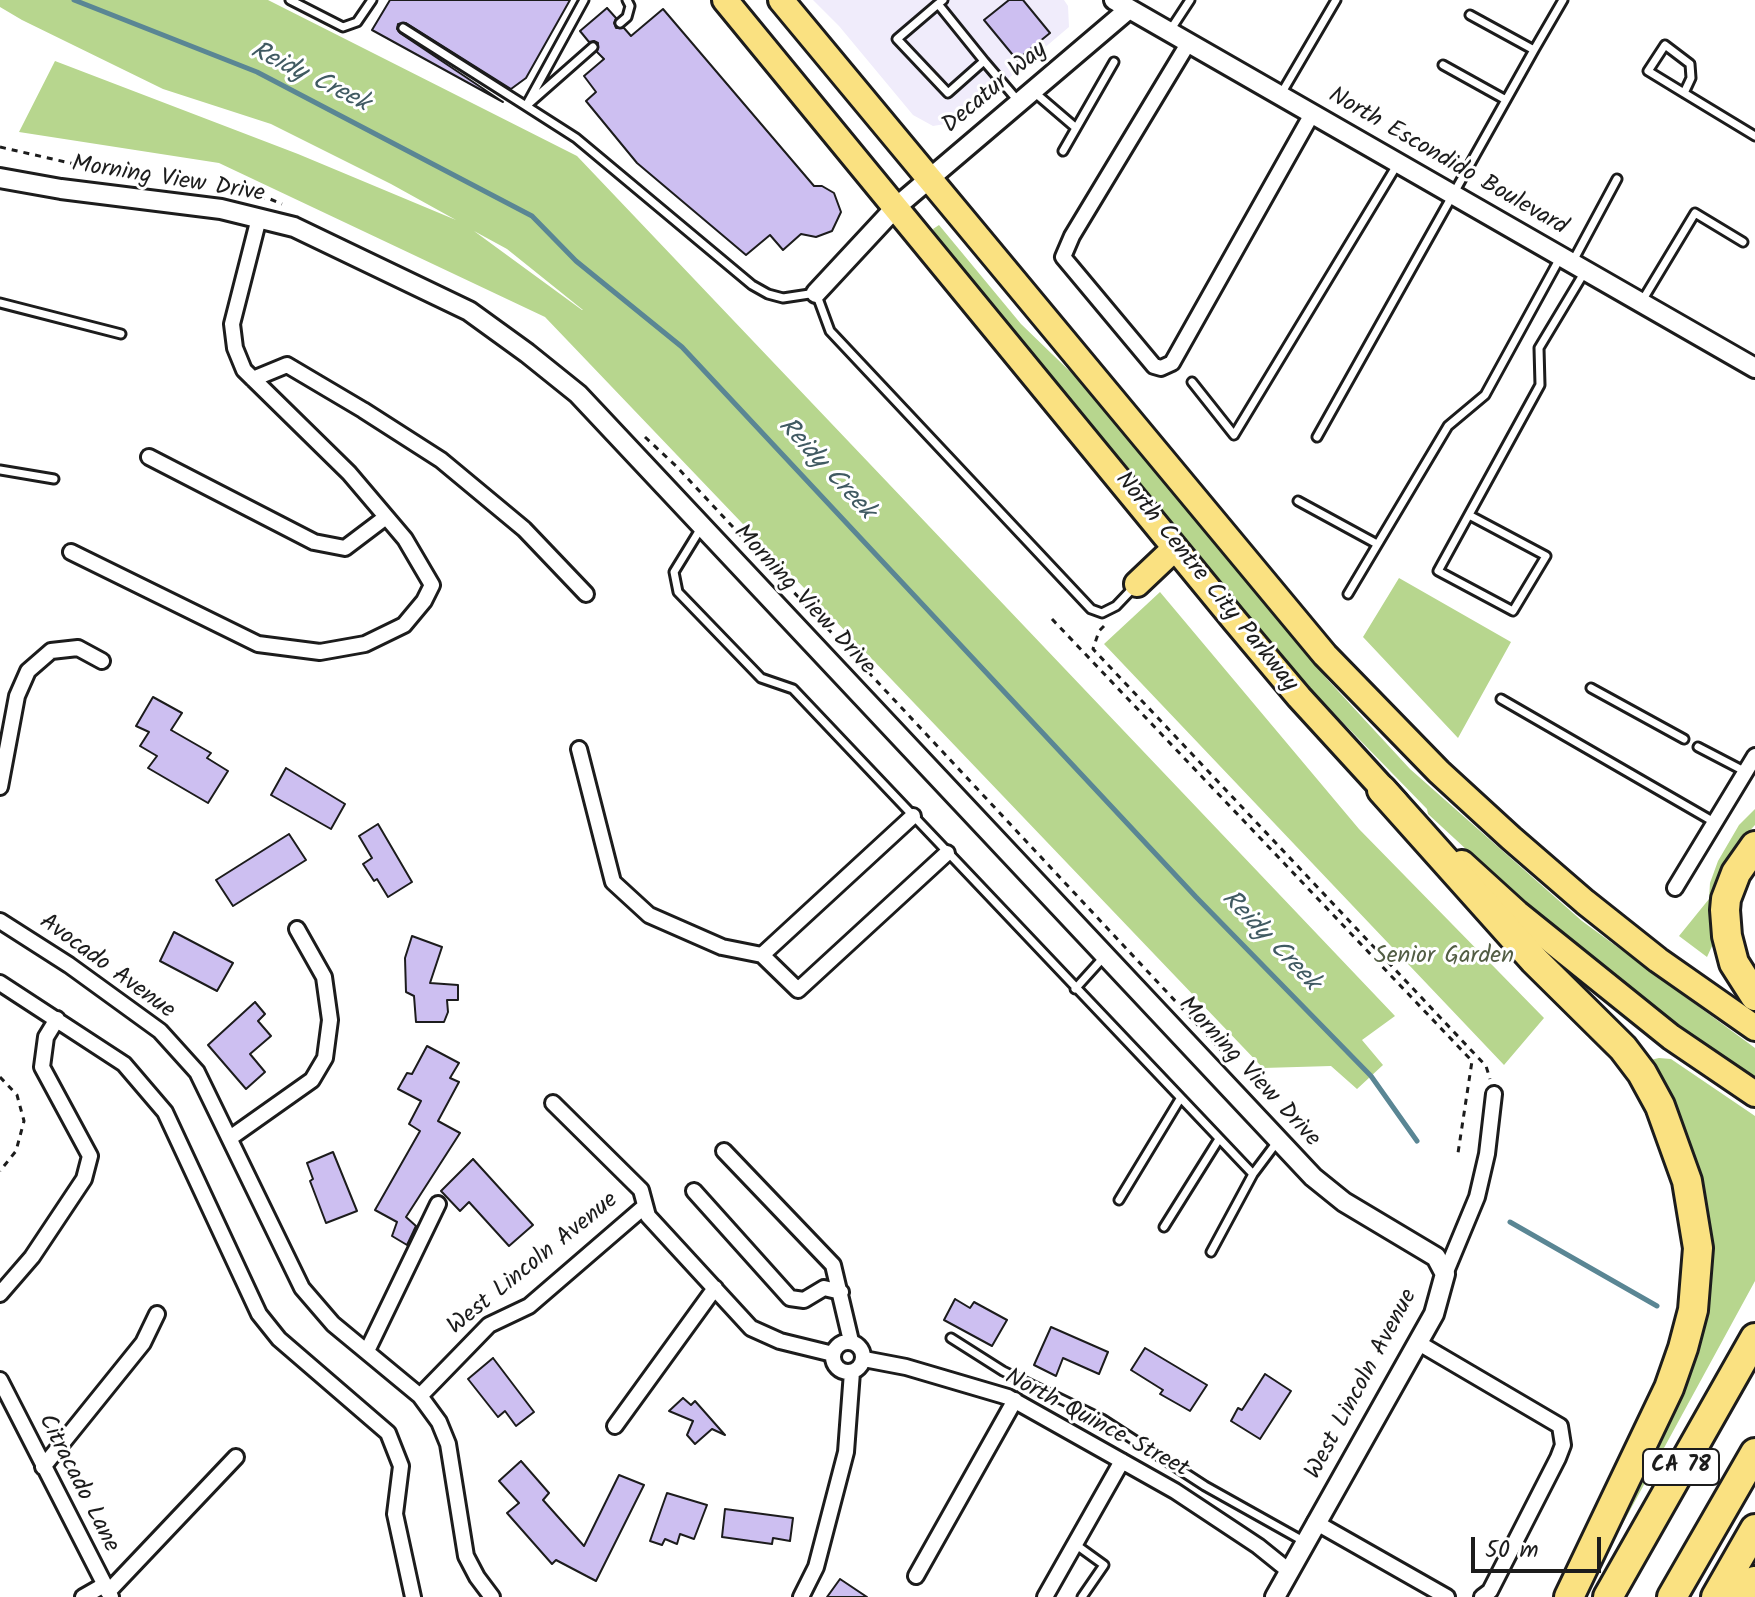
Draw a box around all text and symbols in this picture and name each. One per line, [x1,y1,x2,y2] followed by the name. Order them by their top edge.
[244,37,374,121] water label: Reidy Creek
[938,37,1054,141] street label: Decatur Way
[1322,83,1572,243] street label: North Escondido Boulevard
[69,152,267,210] street label: Morning View Drive
[770,412,880,528] water label: Reidy Creek
[1107,467,1303,699] street label: North Centre City Parkway
[726,520,880,682] street label: Morning View Drive
[1213,885,1325,999] water label: Reidy Creek
[33,909,179,1027] street label: Avocado Avenue
[1374,944,1514,972] park label: Senior Garden
[1171,992,1325,1154] street label: Morning View Drive
[443,1187,625,1343] street label: West Lincoln Avenue
[1301,1285,1425,1485] street label: West Lincoln Avenue
[999,1364,1193,1486] street label: North Quince Street
[30,1410,124,1558] street label: Citracado Lane
[1643,1449,1719,1485] road number: CA 78
[1475,1521,1605,1571] scale bar
[1485,1531,1539,1570] text: 50 m

